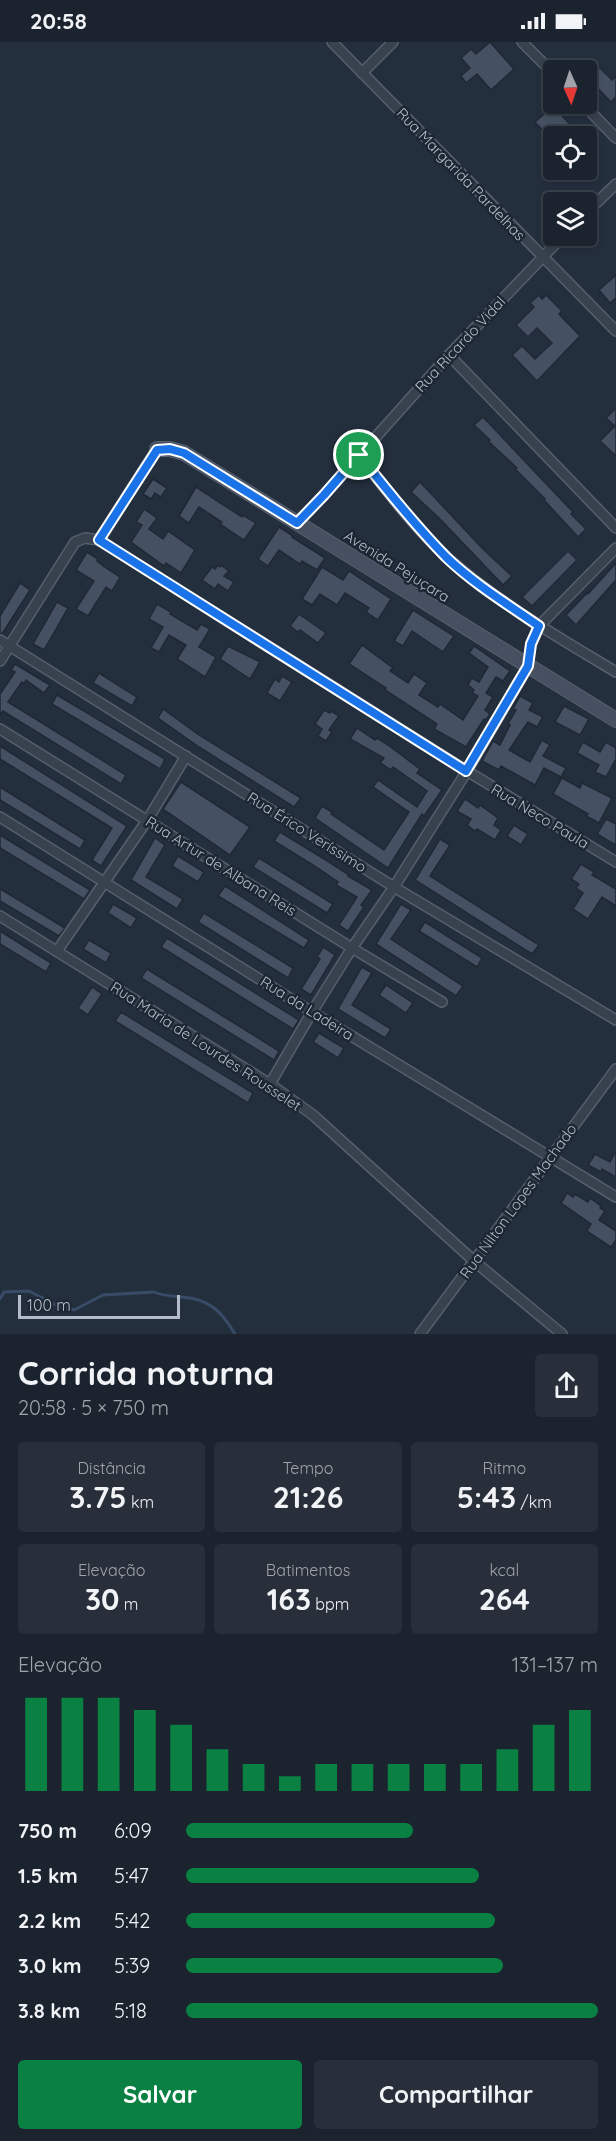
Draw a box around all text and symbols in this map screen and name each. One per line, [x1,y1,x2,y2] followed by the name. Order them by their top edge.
[30,7,87,35] text: 20:58
[543,60,597,114] north arrow
[543,60,597,246] map controls
[393,104,529,244] street label: Rua Margarida Pardelhas
[543,126,597,180] button: locate
[543,192,597,246] button: layers
[411,292,509,396] street label: Rua Ricardo Vidal
[333,429,384,480] pin
[342,438,375,471] icon: arrive
[341,526,453,606] street label: Avenida Pejuçara
[488,779,592,853] street label: Rua Neco Paula
[244,788,370,876] street label: Rua Érico Veríssimo
[142,812,300,920] street label: Rua Artur de Albana Reis
[257,972,357,1044] street label: Rua da Ladeira
[107,977,305,1115] street label: Rua Maria de Lourdes Rousselet
[455,1120,581,1282] street label: Rua Nilton Lopes Machado
[18,1292,180,1320] scale bar
[27,1295,71,1315] text: 100 m
[18,1352,274,1393] text: Corrida noturna
[535,1354,598,1417] button: share
[18,1395,169,1420] text: 20:58 · 5 × 750 m
[78,1458,146,1478] text: Distância
[283,1458,333,1478] text: Tempo
[482,1458,526,1478] text: Ritmo
[69,1478,127,1516] text: 3.75
[273,1478,343,1516] text: 21:26
[457,1478,516,1516] text: 5:43
[127,1492,154,1512] text: km
[516,1492,552,1512] text: /km
[78,1560,145,1580] text: Elevação
[266,1560,350,1580] text: Batimentos
[489,1560,519,1580] text: kcal
[85,1580,119,1618] text: 30
[267,1580,311,1618] text: 163
[479,1580,530,1618] text: 264
[119,1594,138,1614] text: m
[311,1594,349,1614] text: bpm
[18,1652,102,1677] text: Elevação
[512,1652,598,1677] text: 131–137 m
[18,1818,77,1843] text: 750 m
[114,1818,152,1843] text: 6:09
[18,1863,78,1888] text: 1.5 km
[114,1863,149,1888] text: 5:47
[18,1908,81,1933] text: 2.2 km
[114,1908,150,1933] text: 5:42
[18,1953,81,1978] text: 3.0 km
[114,1953,150,1978] text: 5:39
[18,1998,80,2023] text: 3.8 km
[114,1998,147,2023] text: 5:18
[18,2060,302,2129] button: Salvar
[314,2060,598,2129] button: Compartilhar

